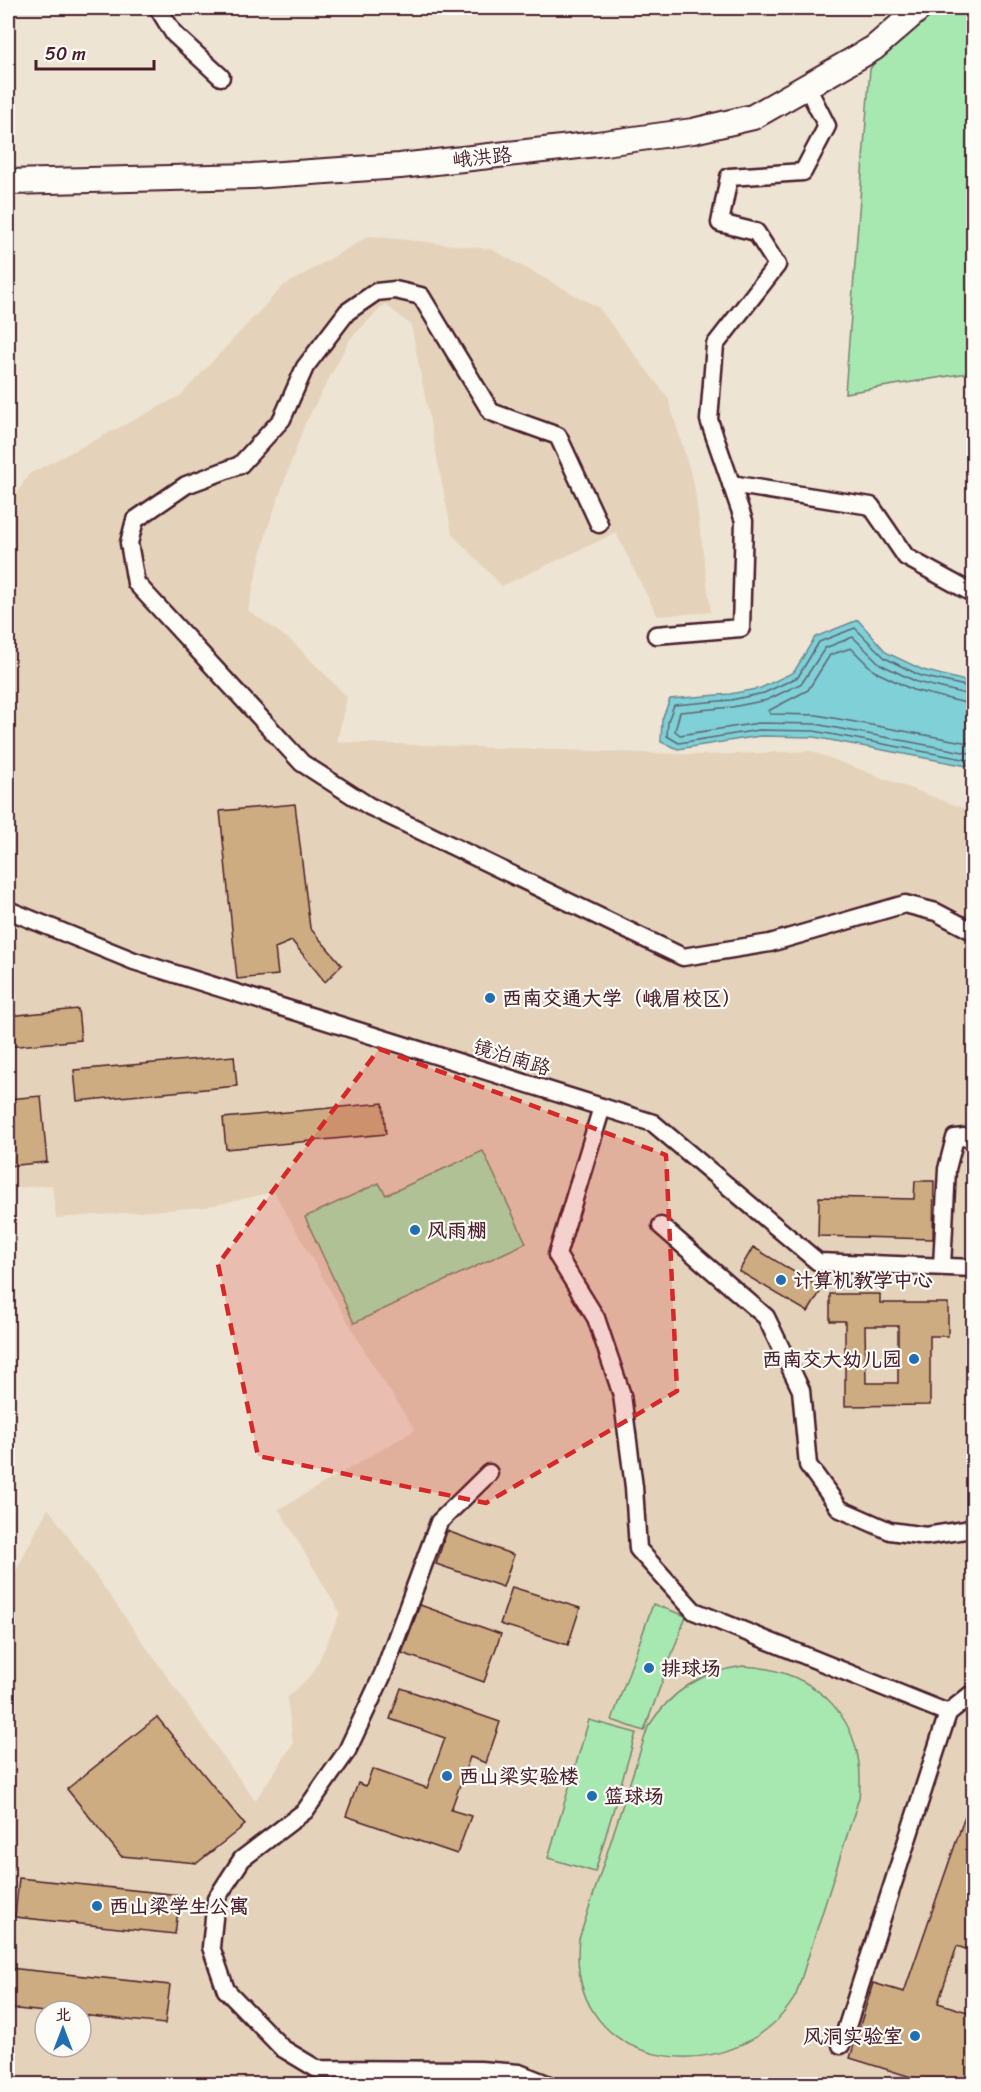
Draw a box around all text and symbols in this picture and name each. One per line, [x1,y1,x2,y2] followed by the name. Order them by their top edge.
[36,33,154,71] scale bar
[45,38,86,70] text: 50 m
[450,137,515,178] street label: 峨洪路
[502,981,742,1016] place label: 西南交通大学（峨眉校区）
[483,991,497,1005] marker: 西南交通大学（峨眉校区）
[468,1029,556,1086] street label: 镜泊南路
[427,1213,487,1248] place label: 风雨棚
[408,1223,422,1237] marker: 风雨棚
[793,1263,933,1298] place label: 计算机教学中心
[774,1273,788,1287] marker: 计算机教学中心
[762,1342,902,1377] place label: 西南交大幼儿园
[907,1352,921,1366] marker: 西南交大幼儿园
[661,1651,721,1686] place label: 排球场
[642,1661,656,1675] marker: 排球场
[459,1759,579,1794] place label: 西山梁实验楼
[440,1769,454,1783] marker: 西山梁实验楼
[604,1779,664,1814] place label: 篮球场
[585,1789,599,1803] marker: 篮球场
[109,1889,249,1924] place label: 西山梁学生公寓
[90,1899,104,1913] marker: 西山梁学生公寓
[33,1999,93,2059] north arrow
[55,2000,71,2029] text: 北
[803,2019,903,2054] place label: 风洞实验室
[908,2029,922,2043] marker: 风洞实验室

